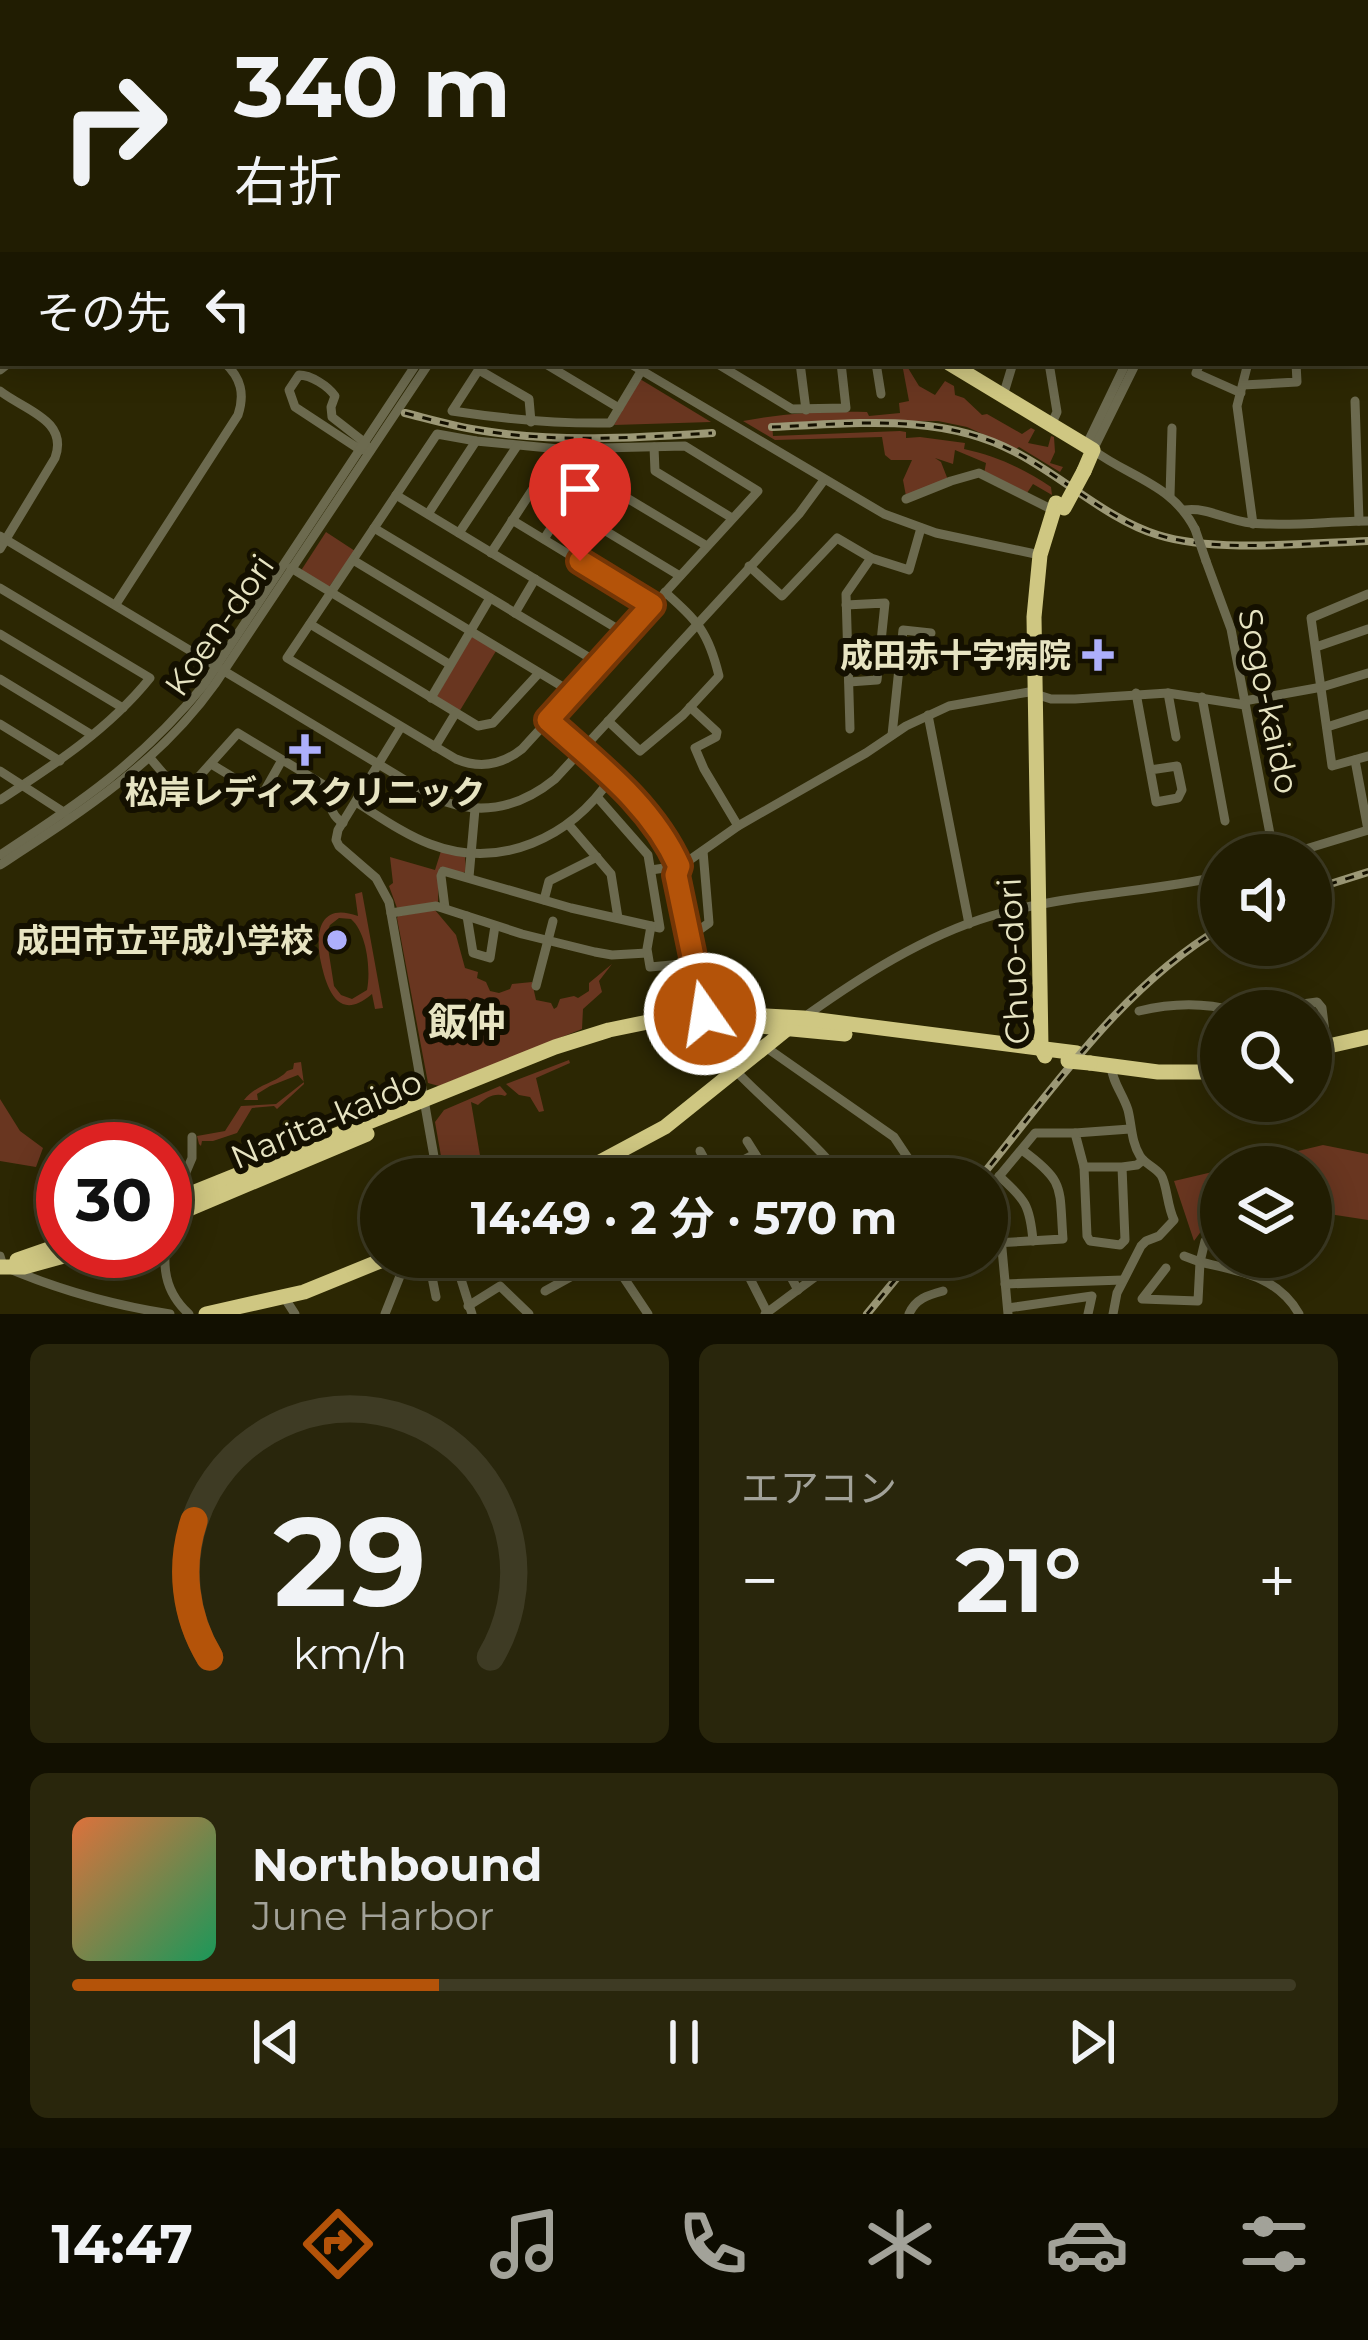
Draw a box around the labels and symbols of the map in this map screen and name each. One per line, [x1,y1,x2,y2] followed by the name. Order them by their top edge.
[529,438,631,561] pin
[156,547,282,703] street label: Koen-dori
[1230,605,1308,797] street label: Sogo-kaido
[840,635,1071,675] place label: 成田赤十字病院
[1082,639,1114,671] marker: 成田赤十字病院
[289,734,321,766] marker: 松岸レディスクリニック
[125,772,485,812] place label: 松岸レディスクリニック
[989,877,1037,1045] street label: Chuo-dori
[16,920,313,960] place label: 成田市立平成小学校
[324,927,350,953] marker: 成田市立平成小学校
[642,951,768,1077] position arrow
[428,998,506,1046] district label: 飯仲
[225,1061,427,1177] street label: Narita-kaido
[36,1122,192,1278] speed limit sign: 30

